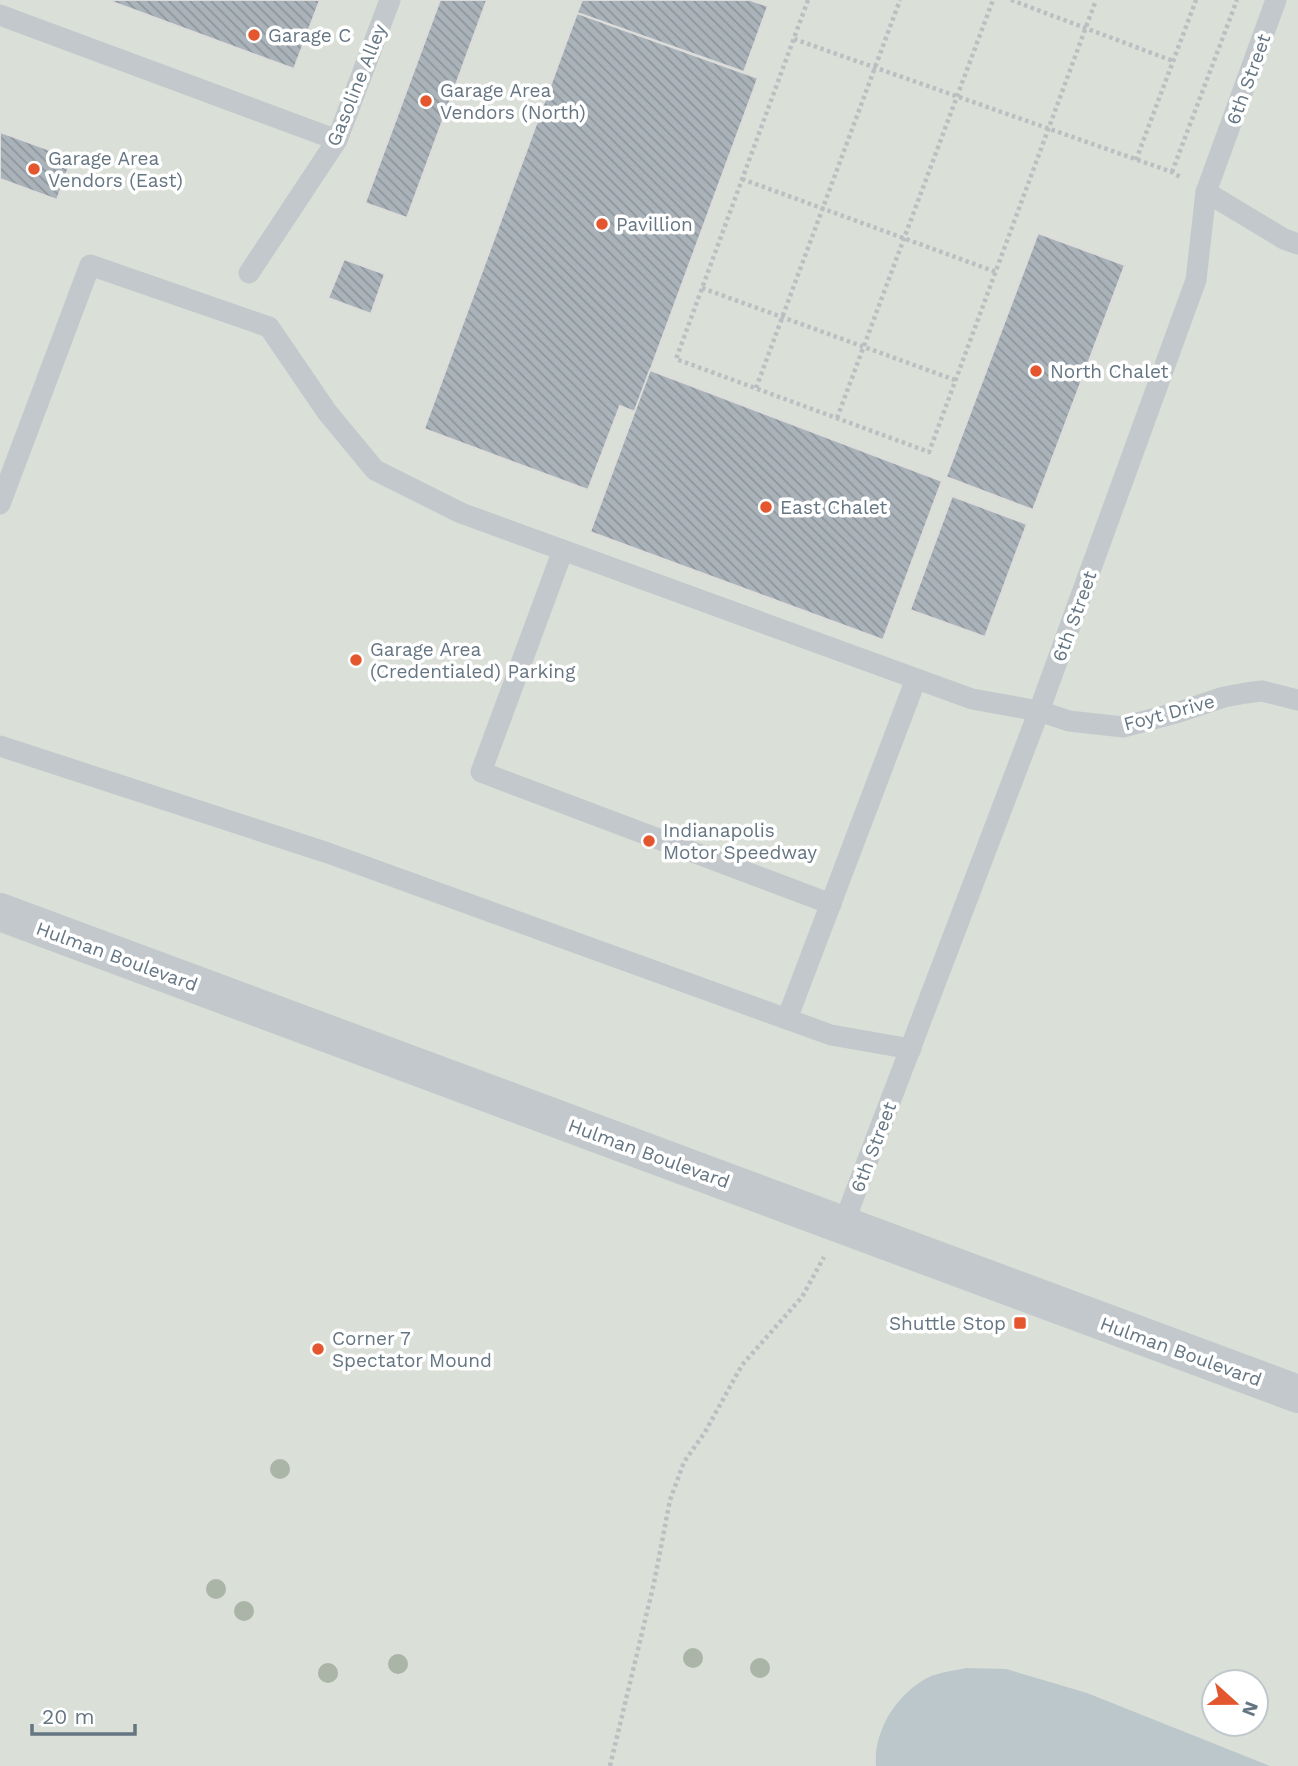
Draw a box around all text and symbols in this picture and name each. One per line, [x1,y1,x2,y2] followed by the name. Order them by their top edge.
[322,21,391,150] street label: Gasoline Alley
[268,24,351,47] place label: Garage C
[246,27,262,43] marker: Garage C
[1221,31,1276,128] street label: 6th Street
[440,79,586,124] place label: Garage Area Vendors (North)
[418,93,434,109] marker: Garage Area Vendors (North)
[48,147,183,192] place label: Garage Area Vendors (East)
[26,161,42,177] marker: Garage Area Vendors (East)
[616,213,693,236] place label: Pavillion
[594,216,610,232] marker: Pavillion
[1050,360,1169,383] place label: North Chalet
[1028,363,1044,379] marker: North Chalet
[780,496,887,519] place label: East Chalet
[758,499,774,515] marker: East Chalet
[1047,568,1102,665] street label: 6th Street
[370,638,576,683] place label: Garage Area (Credentialed) Parking
[348,652,364,668] marker: Garage Area (Credentialed) Parking
[1121,689,1217,736] street label: Foyt Drive
[663,819,817,864] place label: Indianapolis Motor Speedway
[641,833,657,849] marker: Indianapolis Motor Speedway
[33,917,201,996] street label: Hulman Boulevard
[846,1099,901,1196] street label: 6th Street
[565,1114,733,1193] street label: Hulman Boulevard
[889,1312,1006,1335] place label: Shuttle Stop
[1097,1312,1265,1391] street label: Hulman Boulevard
[1012,1315,1028,1331] marker: Shuttle Stop
[332,1327,492,1372] place label: Corner 7 Spectator Mound
[310,1341,326,1357] marker: Corner 7 Spectator Mound
[1200,1668,1270,1738] north arrow
[32,1692,135,1736] scale bar
[1237,1698,1264,1720] text: N
[42,1704,94,1729] text: 20 m

